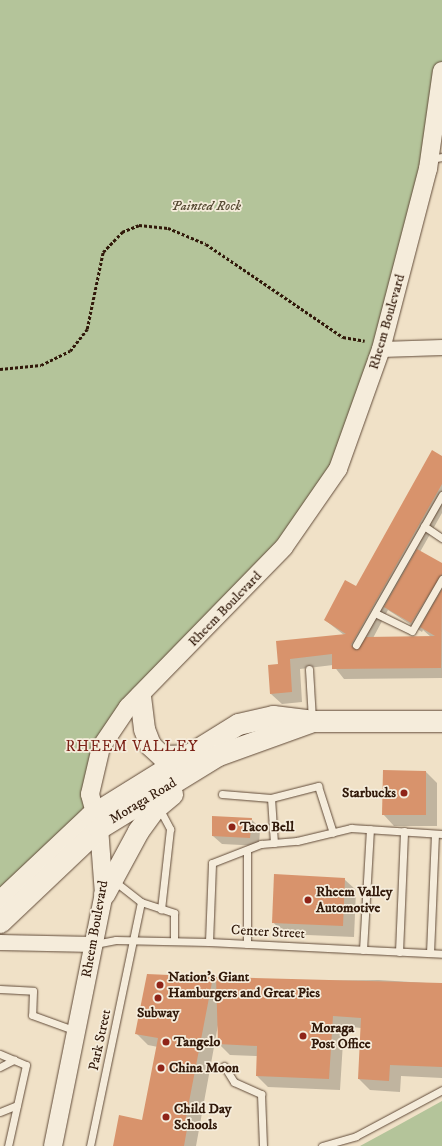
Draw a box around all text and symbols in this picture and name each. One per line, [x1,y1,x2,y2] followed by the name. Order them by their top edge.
[171,198,241,214] park label: Painted Rock
[365,272,409,372] street label: Rheem Boulevard
[185,568,265,650] street label: Rheem Boulevard
[66,738,198,756] district label: RHEEM VALLEY
[106,774,180,828] street label: Moraga Road
[342,785,396,801] place label: Starbucks
[399,788,409,798] marker: Starbucks
[240,819,294,835] place label: Taco Bell
[227,822,237,832] marker: Taco Bell
[78,879,112,979] street label: Rheem Boulevard
[316,884,392,916] place label: Rheem Valley Automotive
[303,895,313,905] marker: Rheem Valley Automotive
[231,922,305,942] street label: Center Street
[168,969,320,1002] place label: Nation's Giant Hamburgers and Great Pies
[155,980,165,990] marker: Nation's Giant Hamburgers and Great Pies
[153,993,163,1003] marker: Subway
[137,1005,179,1021] place label: Subway
[85,1008,115,1072] street label: Park Street
[311,1020,370,1052] place label: Moraga Post Office
[298,1031,308,1041] marker: Moraga Post Office
[174,1034,220,1050] place label: Tangelo
[161,1037,171,1047] marker: Tangelo
[169,1060,239,1076] place label: China Moon
[156,1063,166,1073] marker: China Moon
[174,1101,231,1134] place label: Child Day Schools
[161,1112,171,1122] marker: Child Day Schools

